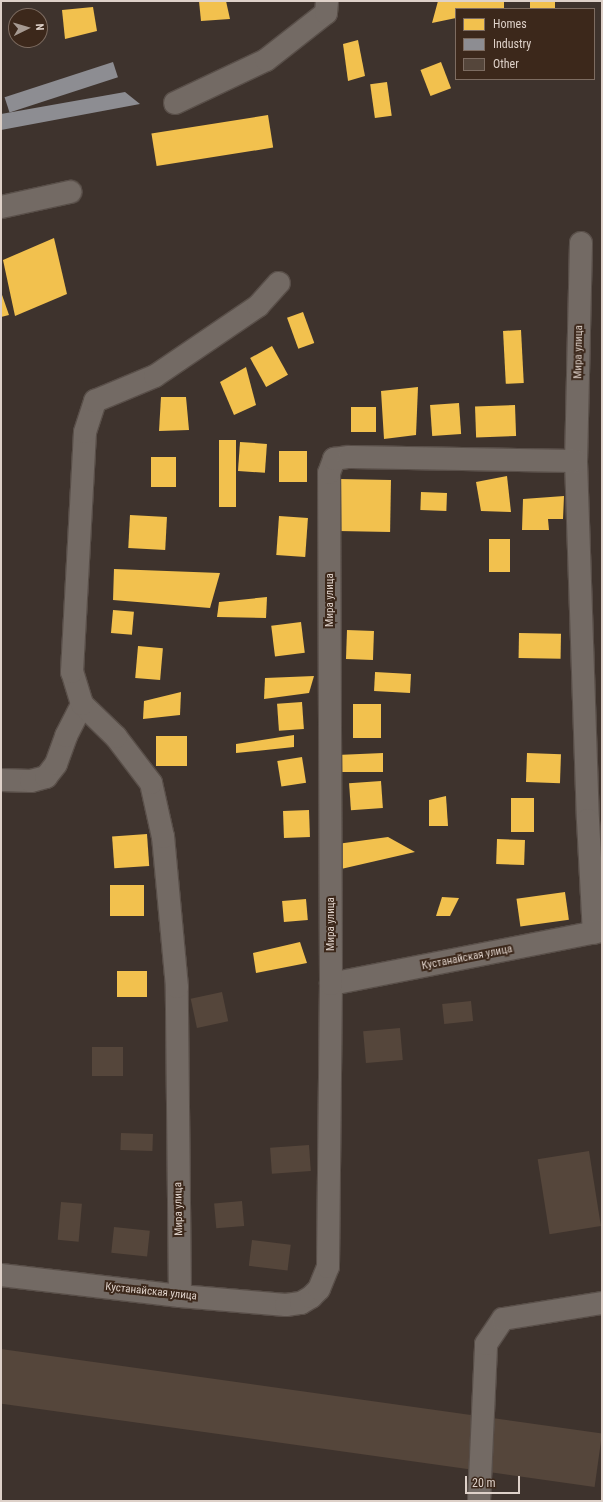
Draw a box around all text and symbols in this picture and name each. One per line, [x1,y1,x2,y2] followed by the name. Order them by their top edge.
[8,8,48,48] north arrow
[455,8,595,80] legend
[493,17,527,31] text: Homes
[33,23,46,31] text: N
[493,37,531,51] text: Industry
[493,57,519,71] text: Other
[572,325,586,379] street label: Мира улица
[323,573,337,627] street label: Мира улица
[324,897,338,951] street label: Мира улица
[421,943,513,973] street label: Кустанайская улица
[172,1182,186,1236] street label: Мира улица
[105,1281,197,1303] street label: Кустанайская улица
[467,1468,522,1494] scale bar
[472,1476,496,1490] text: 20 m

